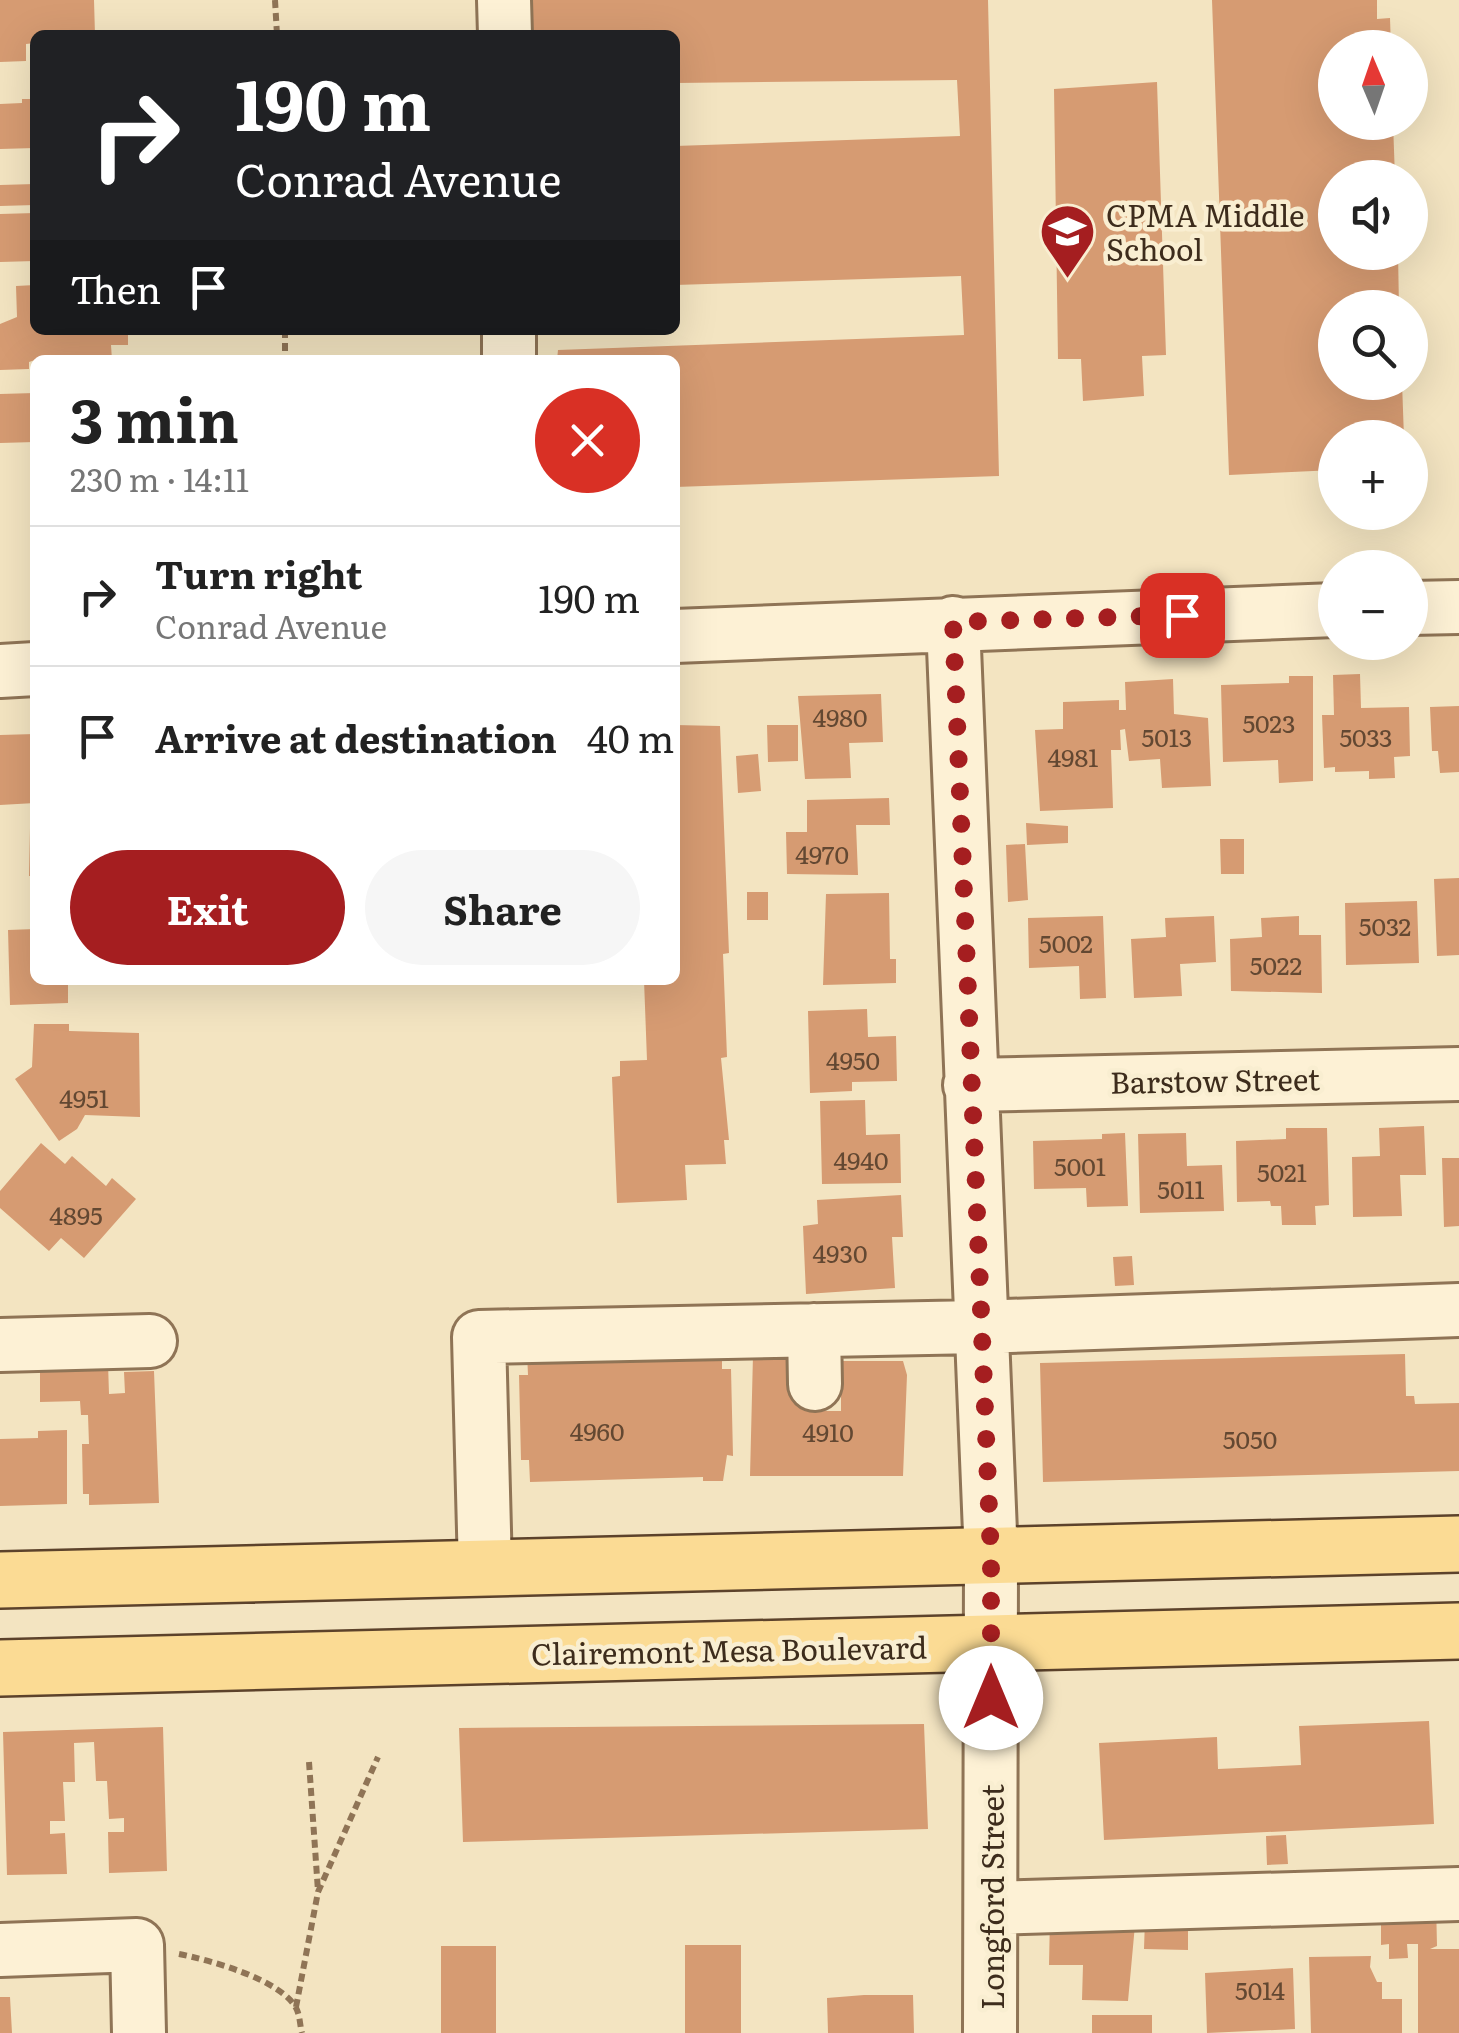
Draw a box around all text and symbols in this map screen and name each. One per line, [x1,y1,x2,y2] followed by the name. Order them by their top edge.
[1318,30,1428,140] north arrow
[1318,30,1428,660] map controls
[235,49,431,153] text: 190 m
[70,70,200,200] icon: right
[235,144,562,211] text: Conrad Avenue
[1318,160,1428,270] button: sound
[1106,192,1305,270] place label: CPMA Middle School
[1037,201,1097,280] school or university icon: CPMA Middle School
[70,259,161,316] text: Then
[181,260,236,315] icon: arrive
[1318,290,1428,400] button: search
[70,372,239,461] text: 3 min
[535,388,640,493] button: close
[1318,420,1428,530] button: +
[70,454,249,502] text: 230 m · 14:11
[155,544,362,601] text: Turn right
[1318,550,1428,660] button: −
[538,568,640,625] text: 190 m
[70,569,125,624] icon: right
[1140,573,1225,658] pin
[1155,588,1210,643] icon: arrive
[155,601,387,649] text: Conrad Avenue
[812,698,868,735] house number: 4980
[1242,704,1296,741] house number: 5023
[155,708,557,765] text: Arrive at destination
[587,708,674,765] text: 40 m
[70,709,125,764] icon: arrive
[1142,718,1192,755] house number: 5013
[1339,718,1393,755] house number: 5033
[1048,738,1098,775] house number: 4981
[795,835,849,872] house number: 4970
[70,850,345,965] button: Exit
[365,850,640,965] button: Share
[1359,907,1411,944] house number: 5032
[1039,924,1093,961] house number: 5002
[1250,946,1302,983] house number: 5022
[826,1041,880,1078] house number: 4950
[1110,1055,1320,1103] street label: Barstow Street
[59,1079,109,1116] house number: 4951
[833,1141,889,1178] house number: 4940
[1054,1147,1106,1184] house number: 5001
[1257,1153,1307,1190] house number: 5021
[1157,1170,1205,1207] house number: 5011
[49,1196,103,1233] house number: 4895
[813,1234,867,1271] house number: 4930
[570,1412,624,1449] house number: 4960
[802,1413,854,1450] house number: 4910
[1223,1420,1277,1457] house number: 5050
[531,1624,927,1674] street label: Clairemont Mesa Boulevard
[939,1646,1043,1750] position arrow
[969,1784,1013,2010] street label: Longford Street
[1235,1971,1285,2008] house number: 5014

